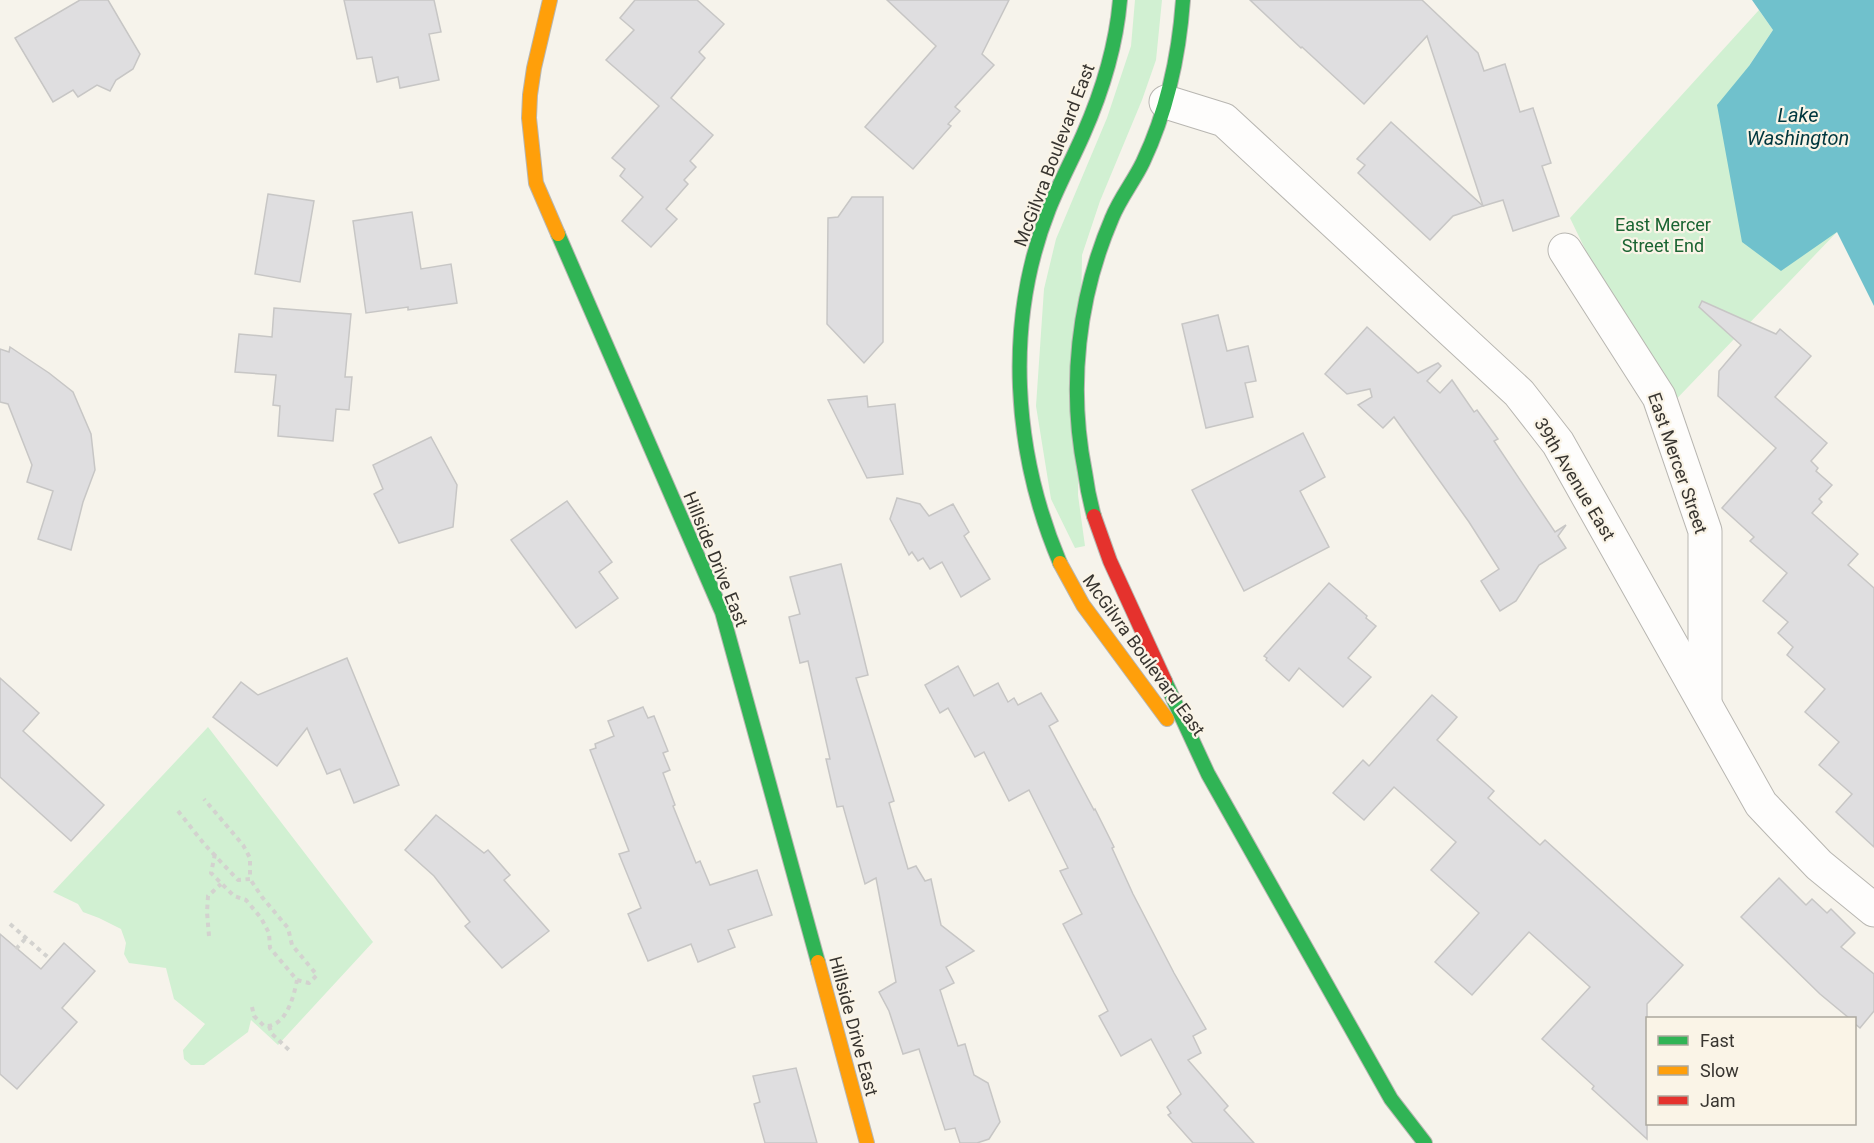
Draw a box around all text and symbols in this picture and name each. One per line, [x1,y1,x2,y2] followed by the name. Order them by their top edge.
[1009,60,1099,249] street label: McGilvra Boulevard East
[1747,103,1849,150] water label: Lake Washington
[1615,214,1711,256] park label: East Mercer Street End
[1644,390,1712,536] street label: East Mercer Street
[1530,414,1620,544] street label: 39th Avenue East
[679,488,753,630] street label: Hillside Drive East
[1078,570,1210,740] street label: McGilvra Boulevard East
[825,954,883,1098] street label: Hillside Drive East
[1646,1017,1856,1125] legend
[1700,1030,1735,1051] text: Fast
[1700,1060,1739,1081] text: Slow
[1700,1090,1736,1111] text: Jam

